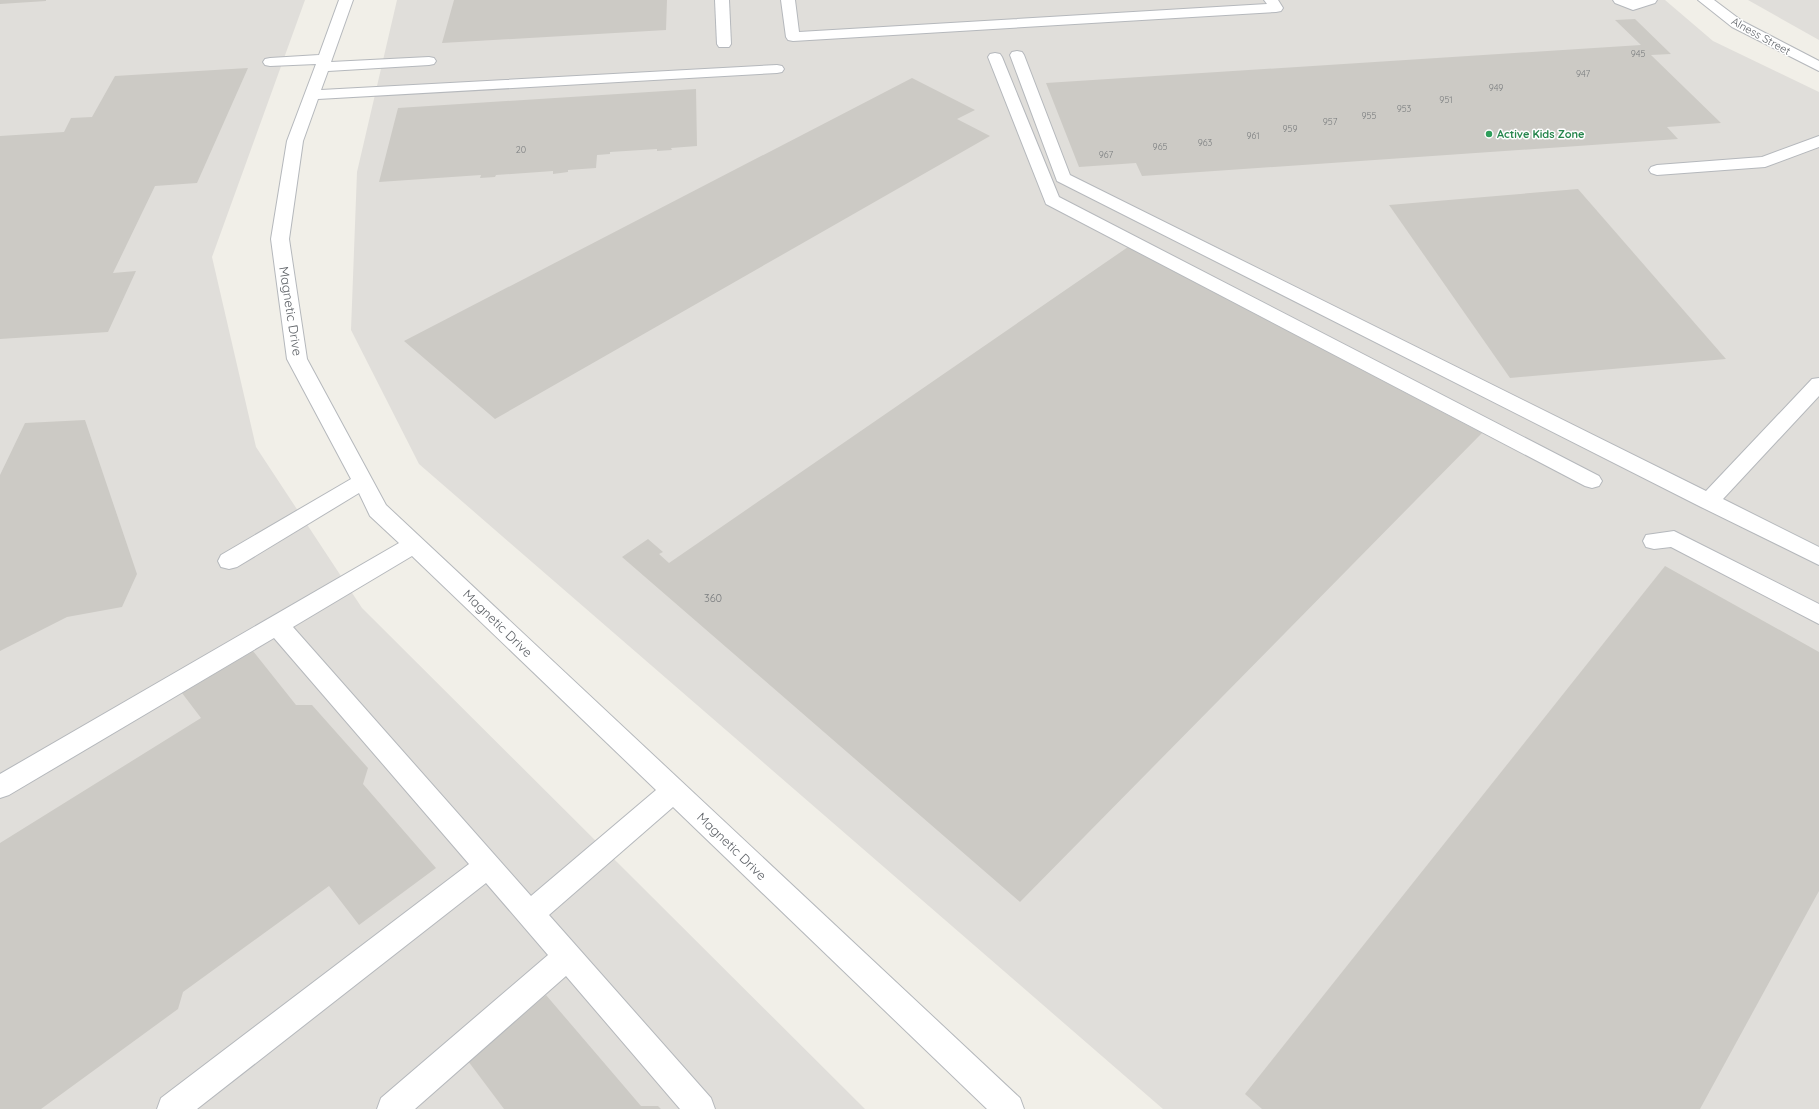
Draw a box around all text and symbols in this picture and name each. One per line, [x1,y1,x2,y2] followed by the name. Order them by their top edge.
[1729,14,1793,58] street label: Alness Street
[1631,48,1645,59] house number: 945
[1576,68,1590,79] house number: 947
[1489,82,1503,93] house number: 949
[1439,94,1453,105] house number: 951
[1397,103,1412,114] house number: 953
[1362,110,1377,121] house number: 955
[1323,116,1338,127] house number: 957
[1283,123,1297,134] house number: 959
[1497,127,1585,141] place label: Active Kids Zone
[1484,129,1494,139] marker: Active Kids Zone
[1246,130,1260,141] house number: 961
[1198,137,1213,148] house number: 963
[1153,141,1167,152] house number: 965
[516,144,526,155] house number: 20
[1099,149,1114,160] house number: 967
[276,265,306,357] street label: Magnetic Drive
[460,586,536,660] street label: Magnetic Drive
[704,591,722,605] house number: 360
[694,809,770,883] street label: Magnetic Drive

